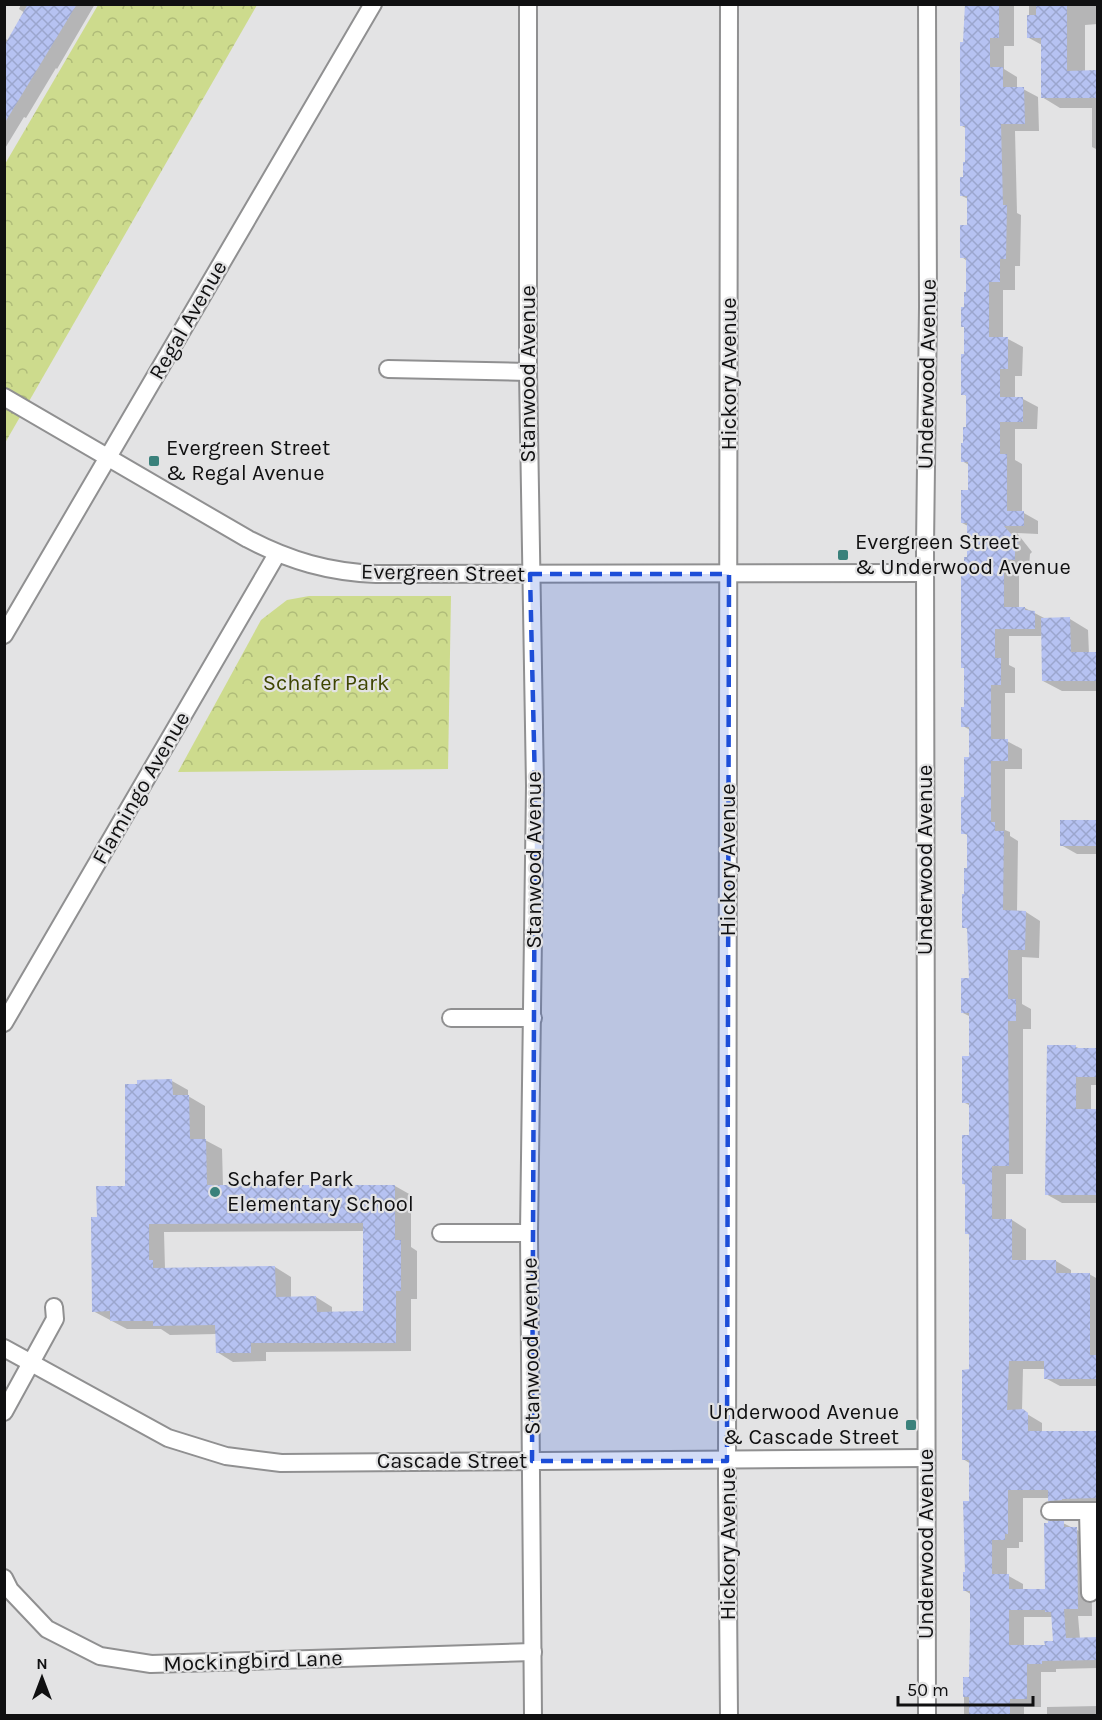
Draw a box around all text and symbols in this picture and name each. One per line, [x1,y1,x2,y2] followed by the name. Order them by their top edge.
[143,256,233,384] street label: Regal Avenue
[912,278,942,470] street label: Underwood Avenue
[515,285,541,463] street label: Stanwood Avenue
[716,298,742,450] street label: Hickory Avenue
[166,435,330,486] place label: Evergreen Street & Regal Avenue
[147,454,161,468] marker: Evergreen Street & Regal Avenue
[855,529,1071,580] place label: Evergreen Street & Underwood Avenue
[836,548,850,562] marker: Evergreen Street & Underwood Avenue
[361,559,525,587] street label: Evergreen Street
[263,670,389,696] park label: Schafer Park
[87,707,195,869] street label: Flamingo Avenue
[912,765,938,955] street label: Underwood Avenue
[521,771,547,949] street label: Stanwood Avenue
[715,784,741,936] street label: Hickory Avenue
[227,1166,414,1217] place label: Schafer Park Elementary School
[208,1185,222,1199] marker: Schafer Park Elementary School
[516,1257,546,1435] street label: Stanwood Avenue
[708,1399,899,1450] place label: Underwood Avenue & Cascade Street
[904,1418,918,1432] marker: Underwood Avenue & Cascade Street
[377,1448,527,1474] street label: Cascade Street
[913,1449,939,1639] street label: Underwood Avenue
[715,1468,741,1620] street label: Hickory Avenue
[163,1645,343,1677] street label: Mockingbird Lane
[12,1648,72,1708] north arrow
[36,1654,48,1673] text: N
[898,1669,1033,1707] scale bar
[907,1679,949,1701] text: 50 m

